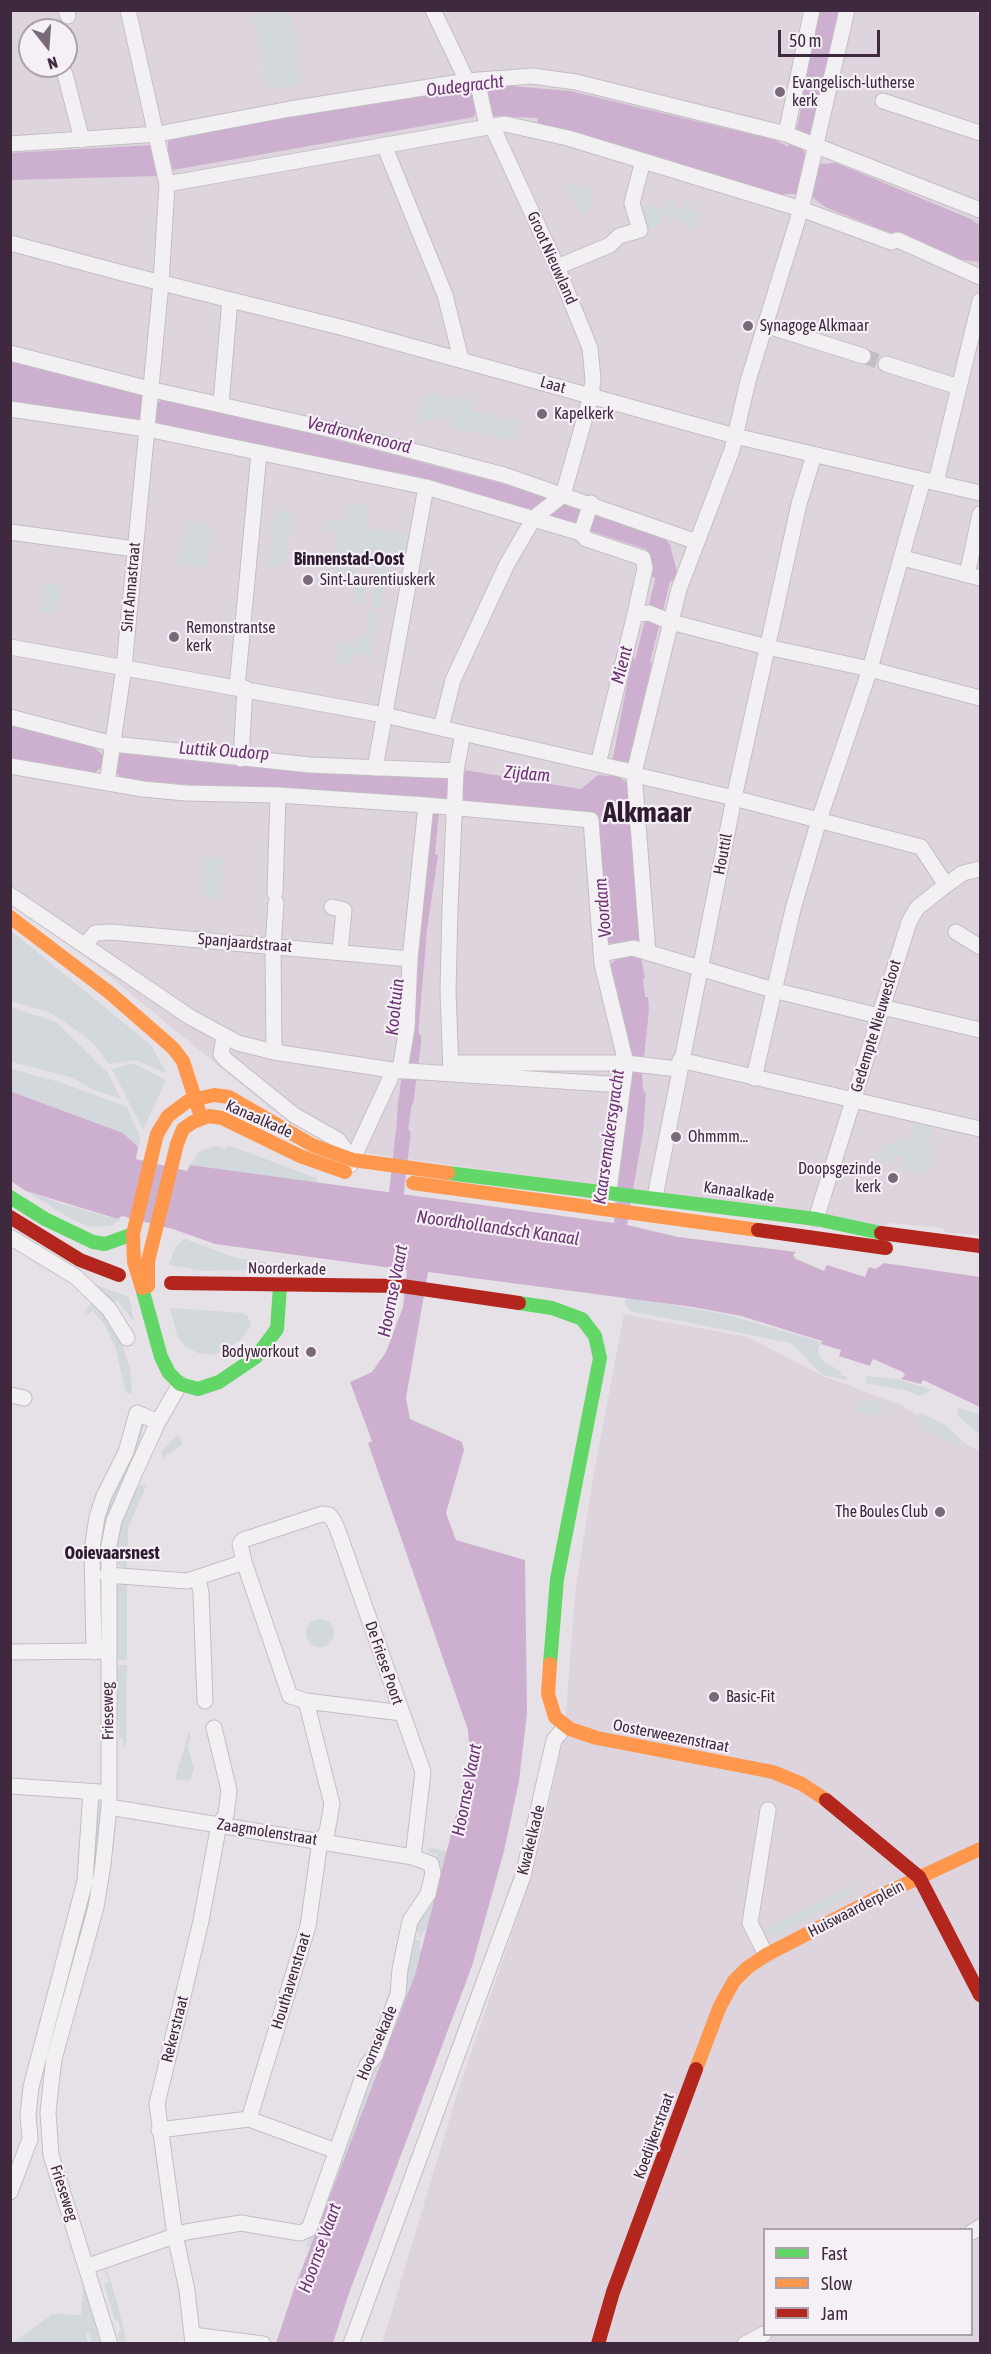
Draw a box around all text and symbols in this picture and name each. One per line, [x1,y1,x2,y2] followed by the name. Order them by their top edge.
[18,18,78,78] north arrow
[781,18,883,56] scale bar
[789,30,821,51] text: 50 m
[46,53,60,73] text: N
[425,71,505,101] water label: Oudegracht
[792,73,915,111] place label: Evangelisch-lutherse kerk
[773,85,787,99] marker: Evangelisch-lutherse kerk
[523,209,581,307] street label: Groot Nieuwland
[760,316,869,336] place label: Synagoge Alkmaar
[741,319,755,333] marker: Synagoge Alkmaar
[538,372,568,398] street label: Laat
[554,404,614,424] place label: Kapelkerk
[535,407,549,421] marker: Kapelkerk
[305,412,413,458] water label: Verdronkenoord
[118,541,144,633] street label: Sint Annastraat
[294,548,404,570] district label: Binnenstad-Oost
[320,570,435,590] place label: Sint-Laurentiuskerk
[301,573,315,587] marker: Sint-Laurentiuskerk
[186,618,275,656] place label: Remonstrantse kerk
[167,630,181,644] marker: Remonstrantse kerk
[607,644,637,686] water label: Mient
[178,737,270,765] water label: Luttik Oudorp
[503,761,551,787] water label: Zijdam
[603,796,691,830] district label: Alkmaar
[710,832,736,876] street label: Houttil
[590,877,616,939] water label: Voordam
[197,929,293,957] street label: Spanjaardstraat
[847,957,905,1095] street label: Gedempte Nieuwesloot
[381,978,409,1036] water label: Kooltuin
[589,1068,629,1206] water label: Kaarsemakersgracht
[223,1096,295,1142] street label: Kanaalkade
[688,1127,748,1147] place label: Ohmmm...
[669,1130,683,1144] marker: Ohmmm...
[798,1159,881,1197] place label: Doopsgezinde kerk
[886,1171,900,1185] marker: Doopsgezinde kerk
[702,1178,776,1206] street label: Kanaalkade
[415,1206,581,1250] water label: Noordhollandsch Kanaal
[373,1243,413,1339] water label: Hoornse Vaart
[248,1259,326,1279] street label: Noorderkade
[222,1342,299,1362] place label: Bodyworkout
[304,1345,318,1359] marker: Bodyworkout
[835,1502,928,1522] place label: The Boules Club
[933,1505,947,1519] marker: The Boules Club
[64,1542,160,1564] district label: Ooievaarsnest
[361,1619,407,1707] street label: De Friese Poort
[98,1682,118,1740] street label: Frieseweg
[726,1687,775,1707] place label: Basic-Fit
[707,1690,721,1704] marker: Basic-Fit
[611,1715,731,1757] street label: Oosterweezenstraat
[447,1742,487,1838] water label: Hoornse Vaart
[513,1803,549,1877] street label: Kwakelkade
[215,1815,319,1849] street label: Zaagmolenstraat
[805,1877,907,1941] street label: Huiswaarderplein
[267,1930,315,2032] street label: Houthavenstraat
[157,1994,193,2064] street label: Rekerstraat
[353,2003,401,2083] street label: Hoornsekade
[630,2090,678,2182] street label: Koedijkerstraat
[46,2162,82,2224] street label: Frieseweg
[294,2200,346,2296] water label: Hoornse Vaart
[763,2228,973,2336] legend
[821,2243,848,2264] text: Fast
[821,2273,852,2294] text: Slow
[821,2303,848,2324] text: Jam

